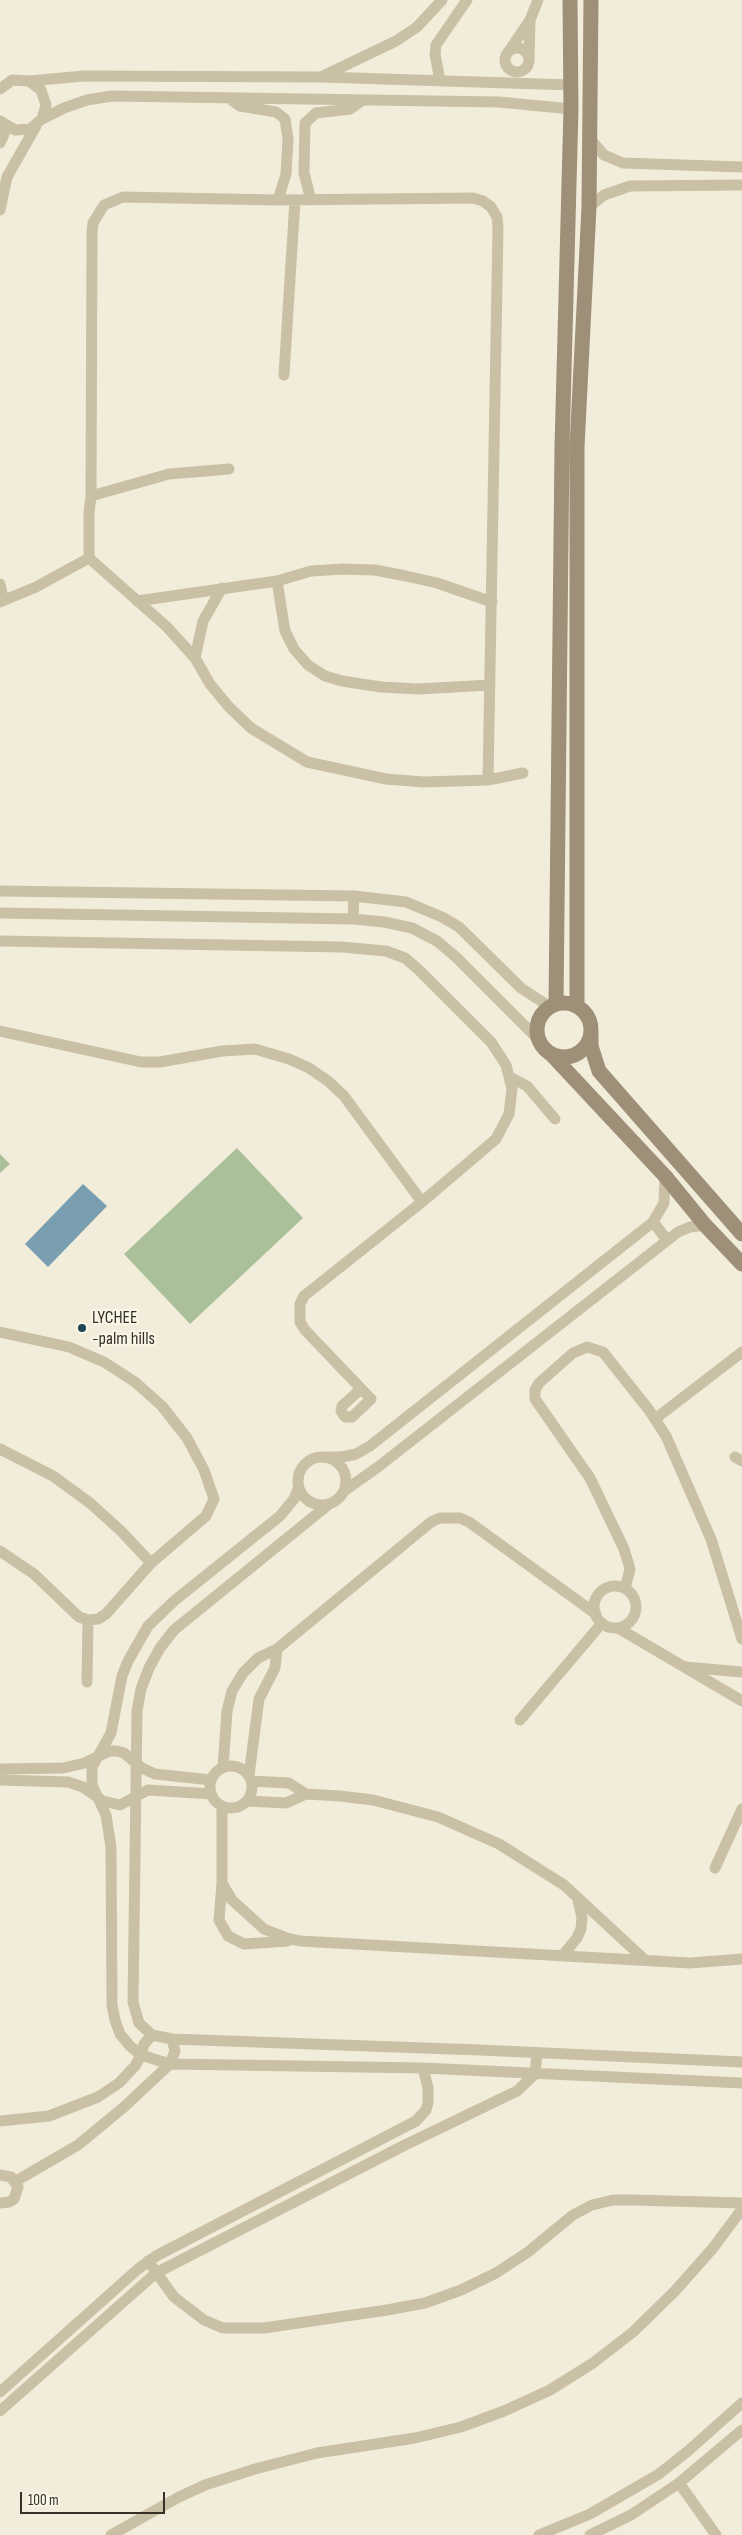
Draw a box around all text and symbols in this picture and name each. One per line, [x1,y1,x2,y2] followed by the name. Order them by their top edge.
[92,1307,155,1350] place label: LYCHEE -palm hills
[76,1322,88,1334] marker: LYCHEE -palm hills
[22,2482,168,2514] scale bar
[28,2491,59,2510] text: 100 m

